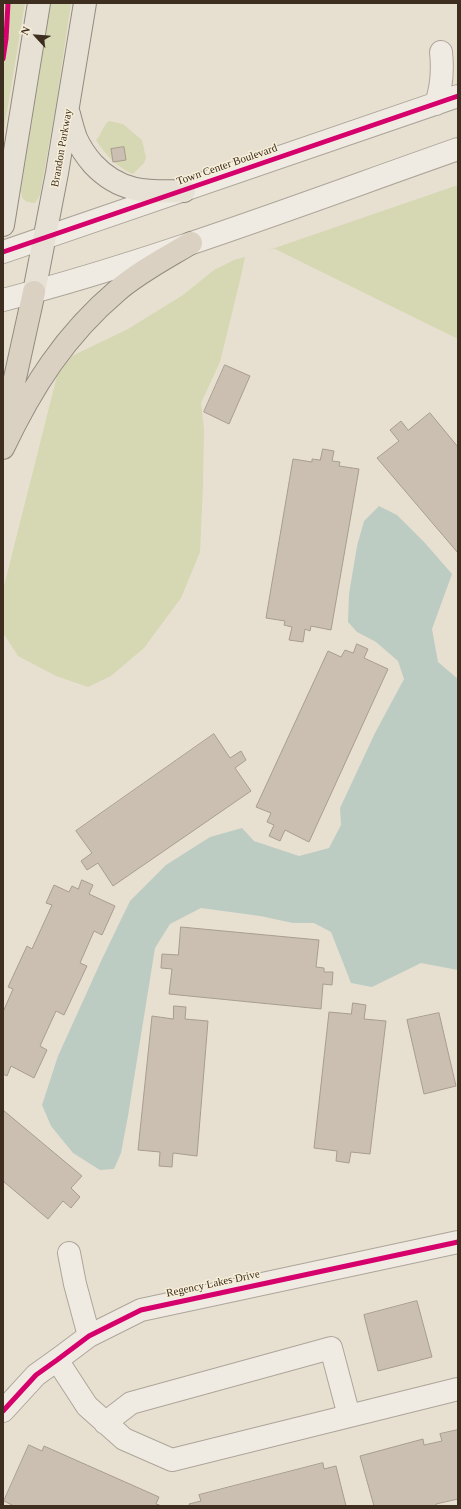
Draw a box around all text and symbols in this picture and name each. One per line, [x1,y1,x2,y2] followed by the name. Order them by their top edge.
[16,16,56,56] north arrow
[18,25,32,37] text: N
[49,108,75,188] street label: Brandon Parkway
[175,142,279,188] street label: Town Center Boulevard
[165,1268,261,1300] street label: Regency Lakes Drive

